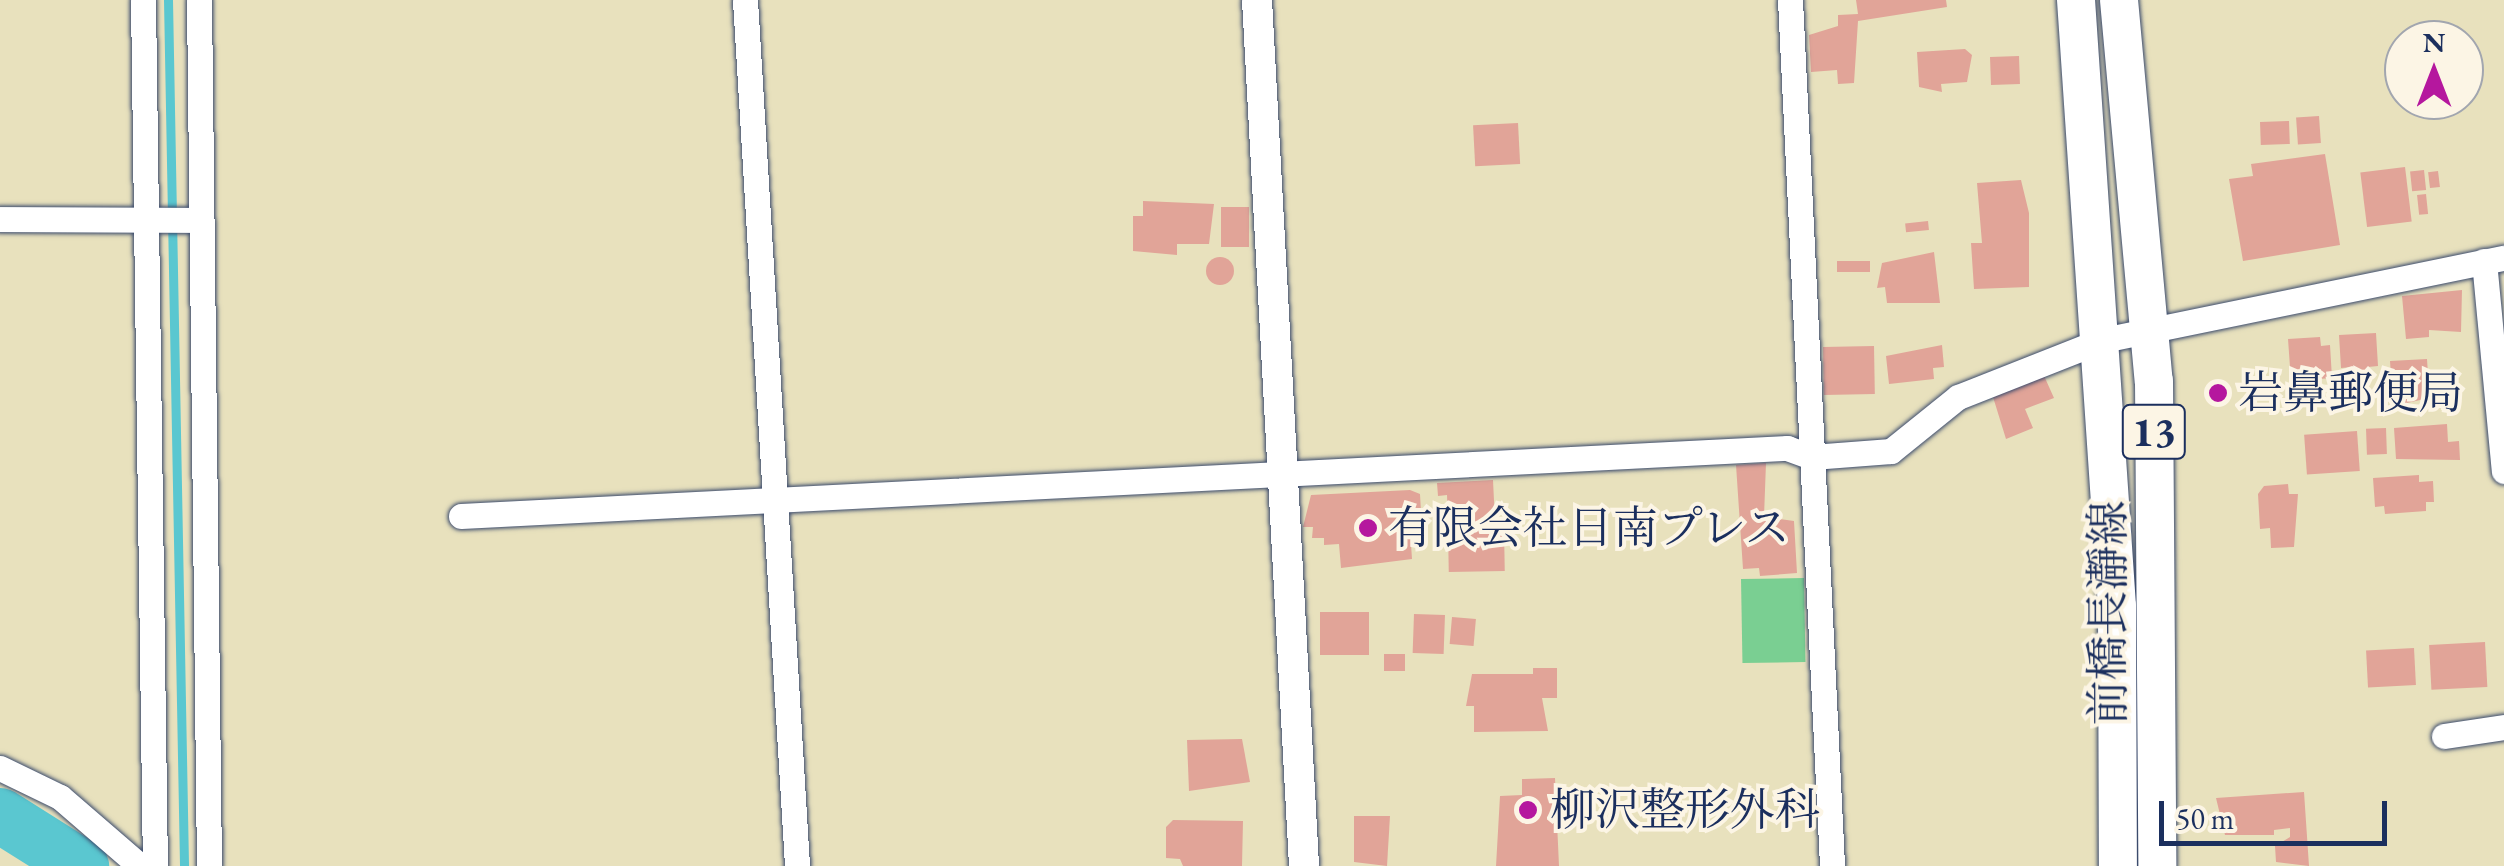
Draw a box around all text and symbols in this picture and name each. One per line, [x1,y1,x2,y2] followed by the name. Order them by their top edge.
[2384,20,2484,120] north arrow
[2423,24,2445,60] text: N
[2238,366,2463,420] place label: 岩鼻郵便局
[2207,382,2229,404] marker: 岩鼻郵便局
[2122,395,2186,469] road number: 13
[1388,501,1793,555] place label: 有限会社日南プレス
[2081,501,2135,725] street label: 前橋長瀞線
[1357,517,1379,539] marker: 有限会社日南プレス
[2164,781,2392,843] scale bar
[1550,783,1820,837] place label: 柳沢整形外科
[1515,797,1541,823] marker: 柳沢整形外科
[2176,799,2234,838] text: 50 m

